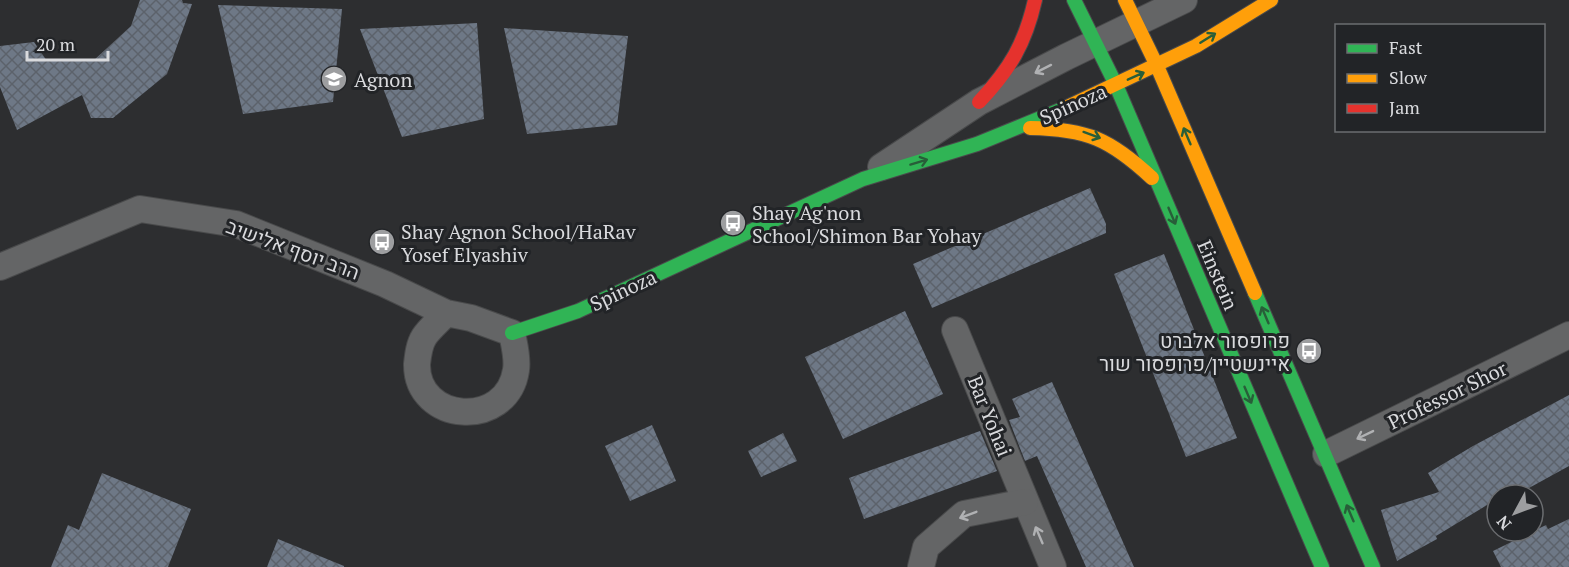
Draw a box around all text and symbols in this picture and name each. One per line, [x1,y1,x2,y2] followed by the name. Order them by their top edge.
[27,24,108,62] scale bar
[1335,24,1545,132] legend
[1199,31,1216,43] one-way arrow
[36,32,76,56] text: 20 m
[1389,35,1423,59] text: Fast
[1035,63,1053,75] one-way arrow
[319,64,349,94] school or university icon: Agnon
[1389,65,1428,89] text: Slow
[354,66,412,93] place label: Agnon
[1127,69,1145,81] one-way arrow
[1035,77,1111,131] street label: Spinoza
[1389,95,1420,119] text: Jam
[1181,127,1193,145] one-way arrow
[1082,131,1100,142] one-way arrow
[909,156,928,167] one-way arrow
[752,199,982,249] place label: Shay Ag'non School/Shimon Bar Yohay
[1167,206,1178,225] one-way arrow
[718,208,748,238] bus stop icon: Shay Ag'non School/Shimon Bar Yohay
[223,212,363,286] street label: הרב יוסף אלישיב
[401,218,637,268] place label: Shay Agnon School/HaRav Yosef Elyashiv
[367,227,397,257] bus stop icon: Shay Agnon School/HaRav Yosef Elyashiv
[1191,236,1245,314] street label: Einstein
[585,263,661,317] street label: Spinoza
[1259,306,1270,324] one-way arrow
[1099,327,1290,377] place label: פרופסור אלברט איינשטיין/פרופסור שור
[1294,336,1324,366] bus stop icon: פרופסור אלברט איינשטיין/פרופסור שור
[1383,354,1511,435] street label: Professor Shor
[962,372,1018,460] street label: Bar Yohai
[1243,386,1254,404] one-way arrow
[1357,429,1375,441] one-way arrow
[1485,483,1545,543] north arrow
[1344,504,1355,522] one-way arrow
[960,511,978,522] one-way arrow
[1491,511,1516,535] text: N
[1033,526,1044,544] one-way arrow

